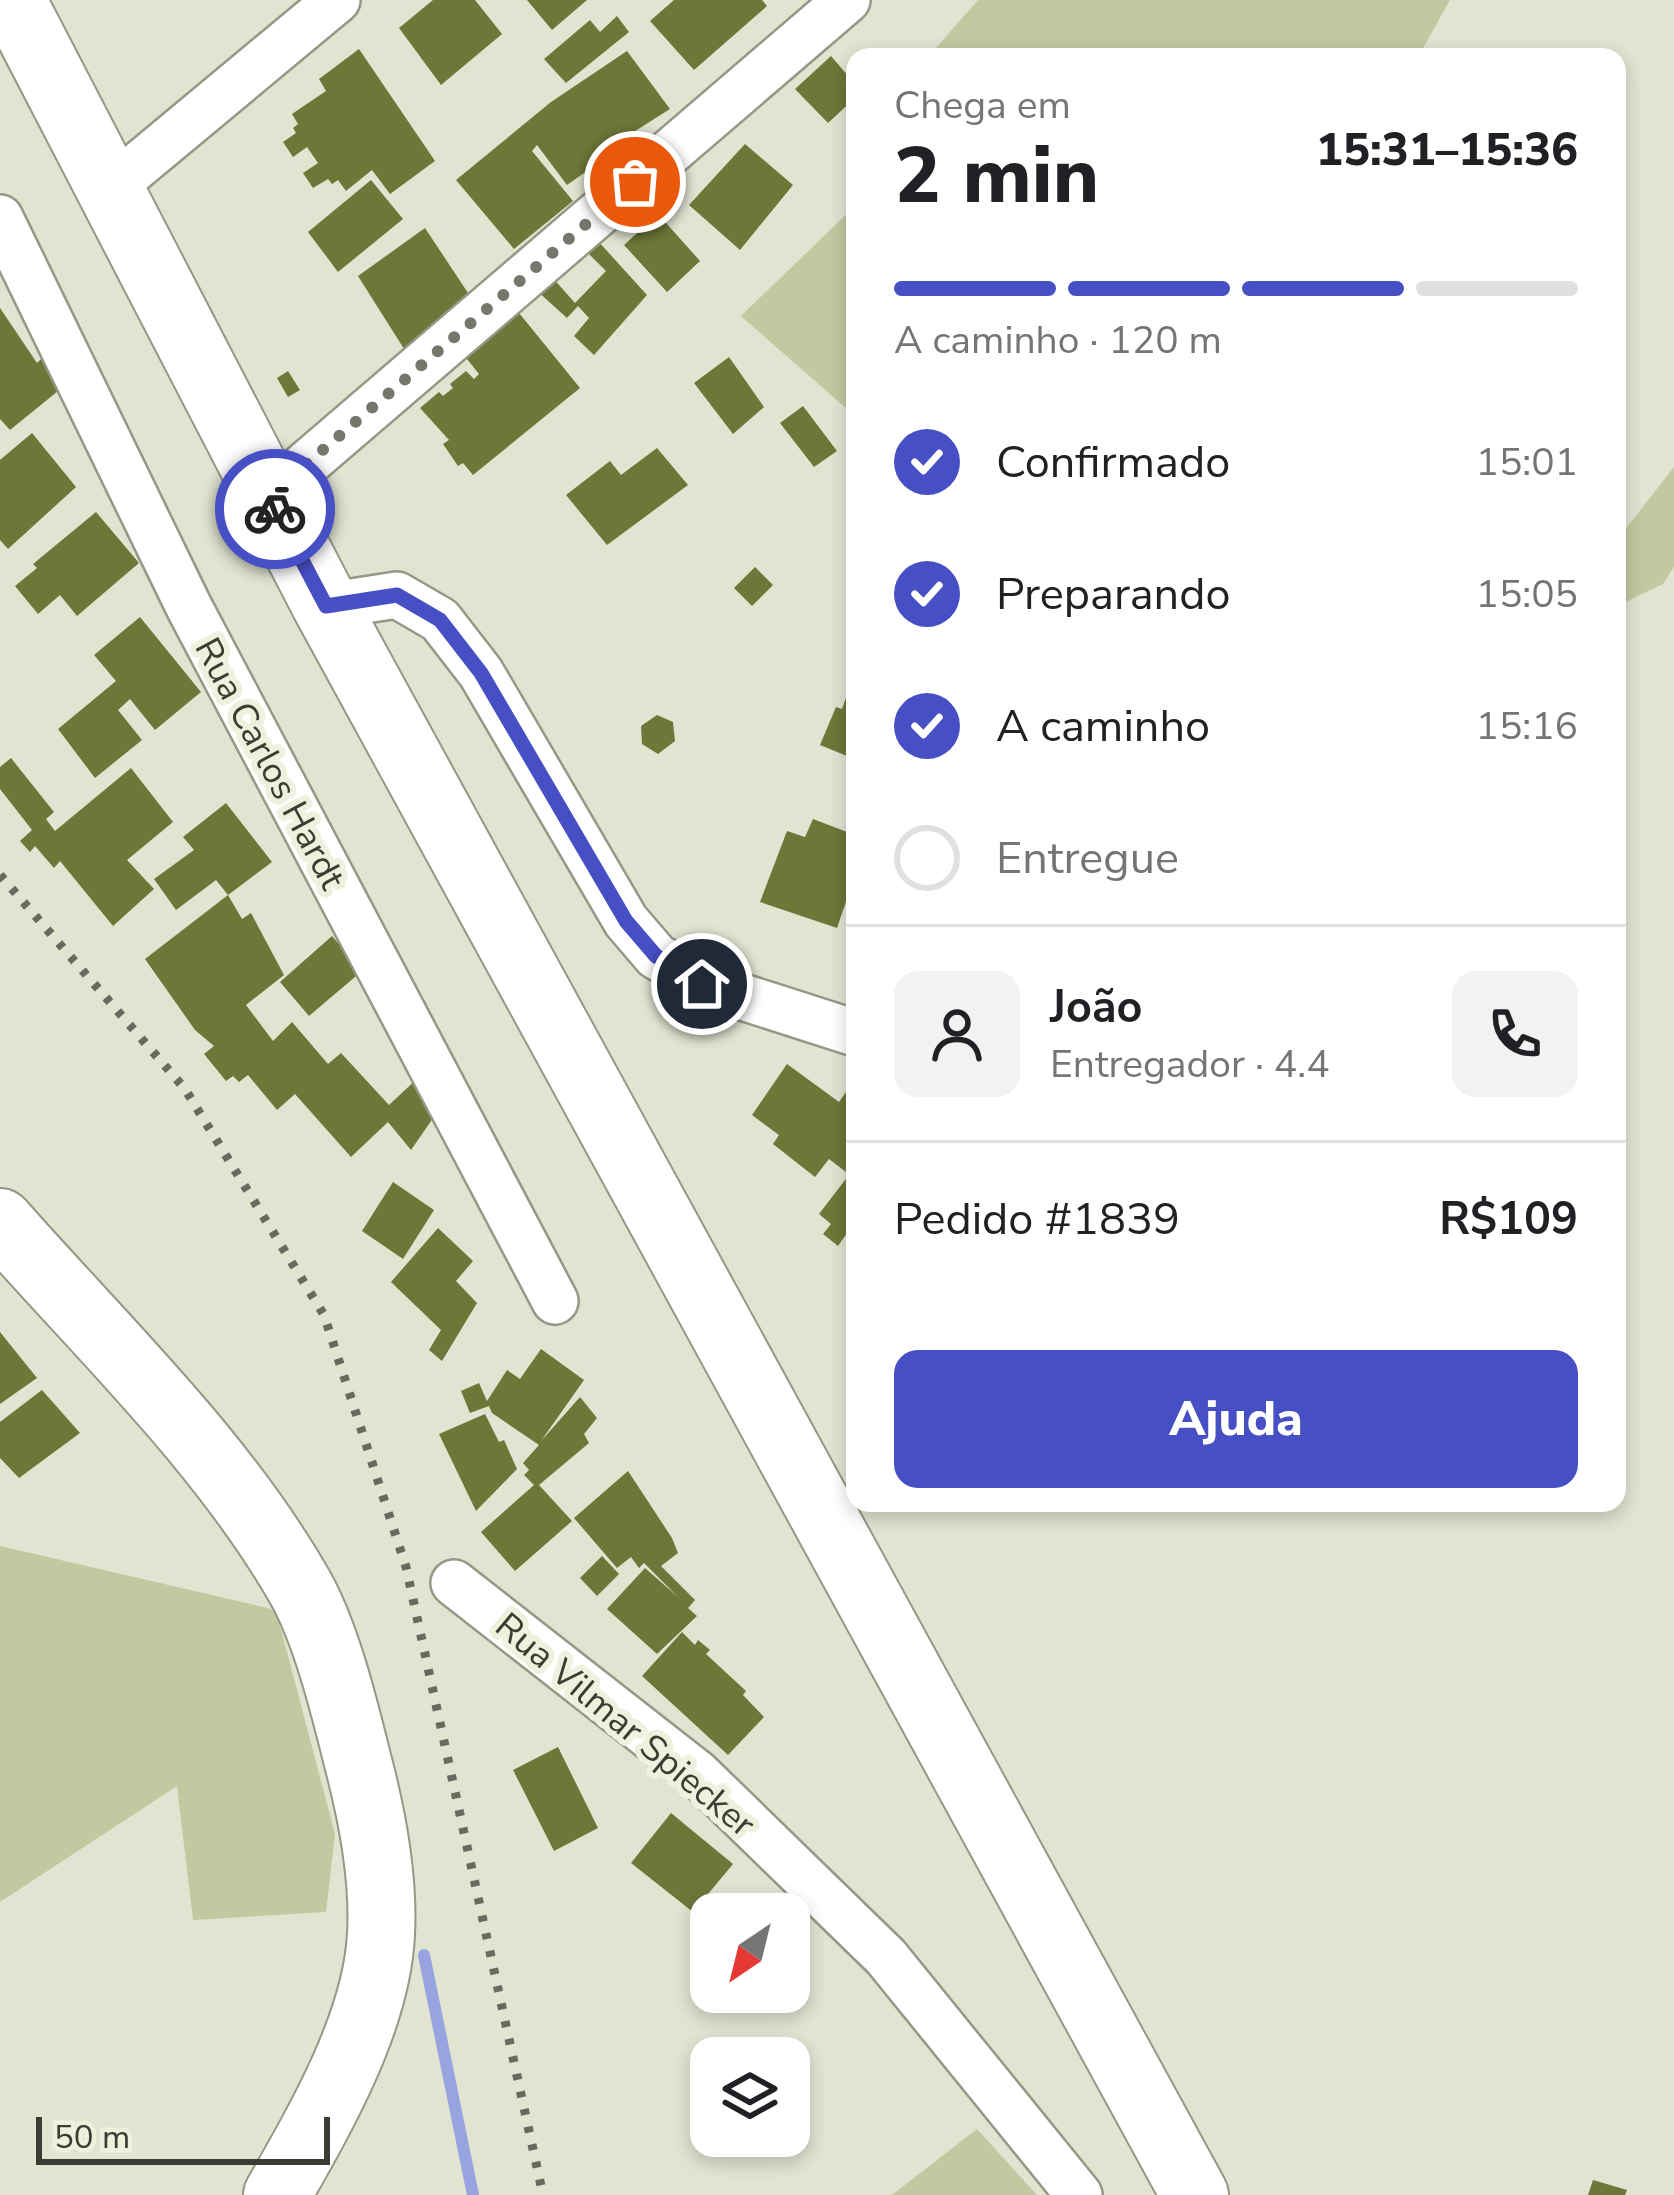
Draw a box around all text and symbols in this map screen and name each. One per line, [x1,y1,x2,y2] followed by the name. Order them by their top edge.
[894,79,1071,132] text: Chega em
[1316,120,1578,181] text: 15:31–15:36
[894,123,1099,230] text: 2 min
[584,131,686,233] pin
[602,149,668,215] icon: bag
[894,314,1222,367] text: A caminho · 120 m
[894,429,960,495] icon: check
[996,432,1230,493] text: Confirmado
[1476,436,1578,489] text: 15:01
[215,449,335,569] courier
[242,476,308,542] icon: bike
[894,561,960,627] icon: check
[996,564,1230,625] text: Preparando
[1476,568,1578,621] text: 15:05
[183,629,357,898] street label: Rua Carlos Hardt
[894,693,960,759] icon: check
[996,696,1210,757] text: A caminho
[1476,700,1578,753] text: 15:16
[996,828,1179,889] text: Entregue
[651,933,753,1035] pin
[669,951,735,1017] icon: home
[894,971,1020,1097] button: person
[1452,971,1578,1097] button: phone
[1050,977,1142,1038] text: João
[1050,1038,1330,1091] text: Entregador · 4.4
[894,1189,1180,1250] text: Pedido #1839
[1439,1189,1578,1250] text: R$109
[894,1350,1578,1488] button: Ajuda
[485,1602,765,1849] street label: Rua Vilmar Spiecker
[690,1893,810,2013] north arrow
[690,1893,810,2157] map controls
[690,2037,810,2157] button: layers
[36,2111,330,2164] scale bar
[54,2115,130,2160] text: 50 m

